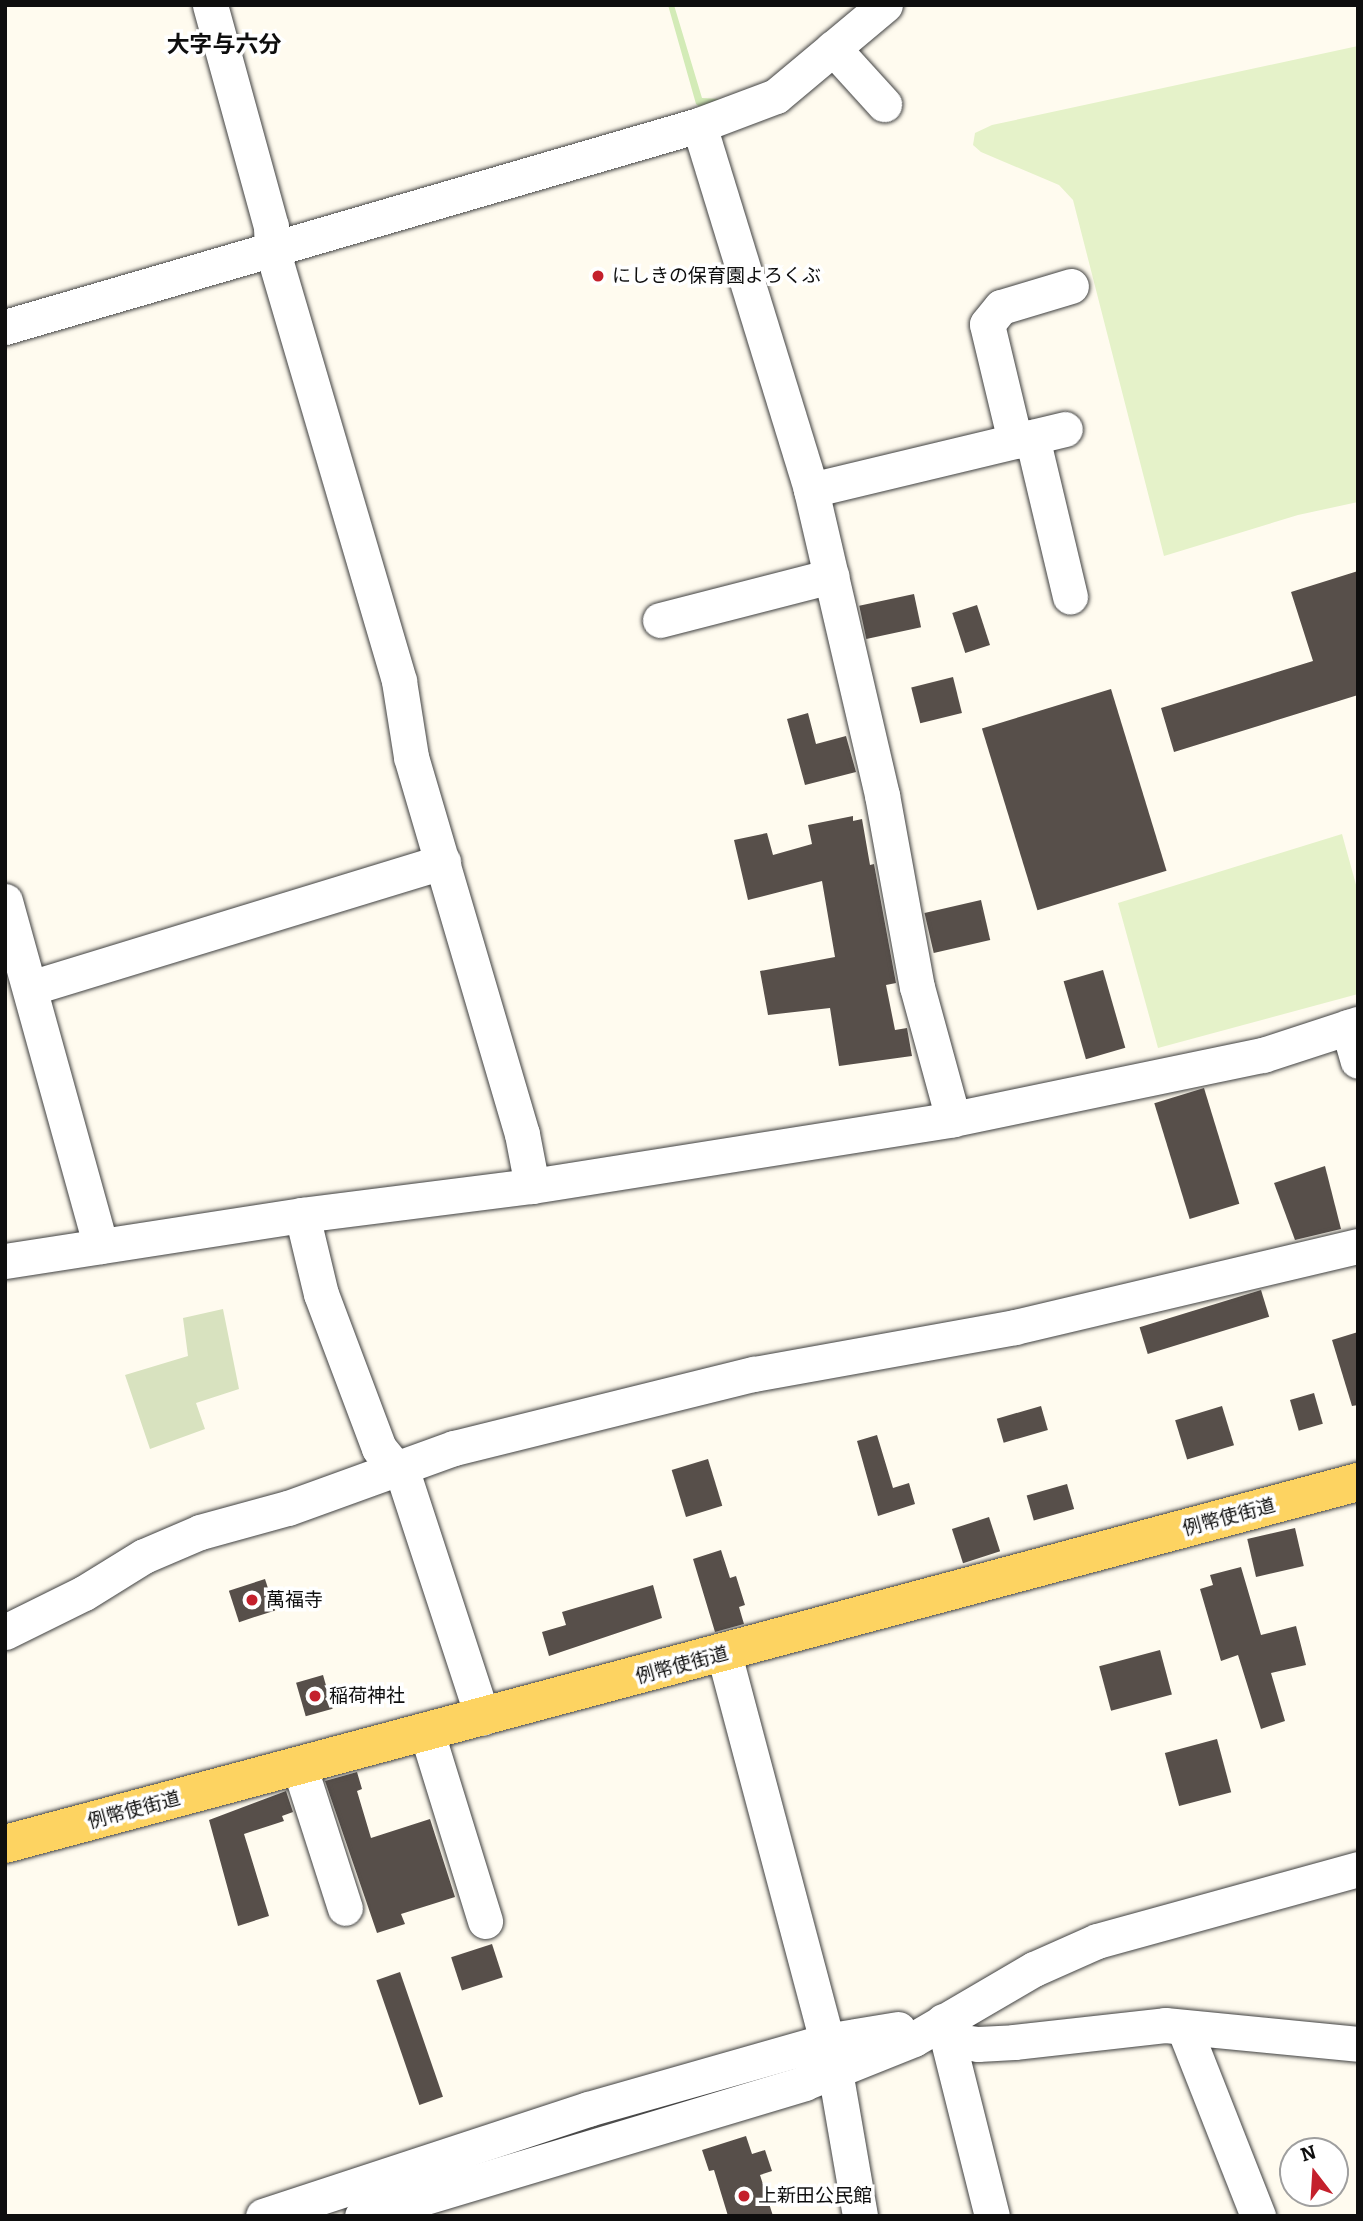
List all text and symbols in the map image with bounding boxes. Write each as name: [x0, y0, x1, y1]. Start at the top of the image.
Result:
district label: 大字与六分: [167, 30, 281, 58]
place label: にしきの保育園よろくぶ: [612, 265, 821, 287]
marker: にしきの保育園よろくぶ: [590, 268, 606, 284]
street label: 例幣使街道: [1180, 1494, 1278, 1540]
place label: 萬福寺: [266, 1589, 323, 1611]
marker: 萬福寺: [244, 1592, 260, 1608]
street label: 例幣使街道: [633, 1642, 731, 1688]
place label: 稲荷神社: [329, 1685, 405, 1707]
marker: 稲荷神社: [307, 1688, 323, 1704]
street label: 例幣使街道: [85, 1787, 183, 1833]
north arrow: [1279, 2137, 1349, 2207]
text: N: [1298, 2140, 1319, 2166]
place label: 上新田公民館: [758, 2185, 872, 2207]
marker: 上新田公民館: [736, 2188, 752, 2204]

